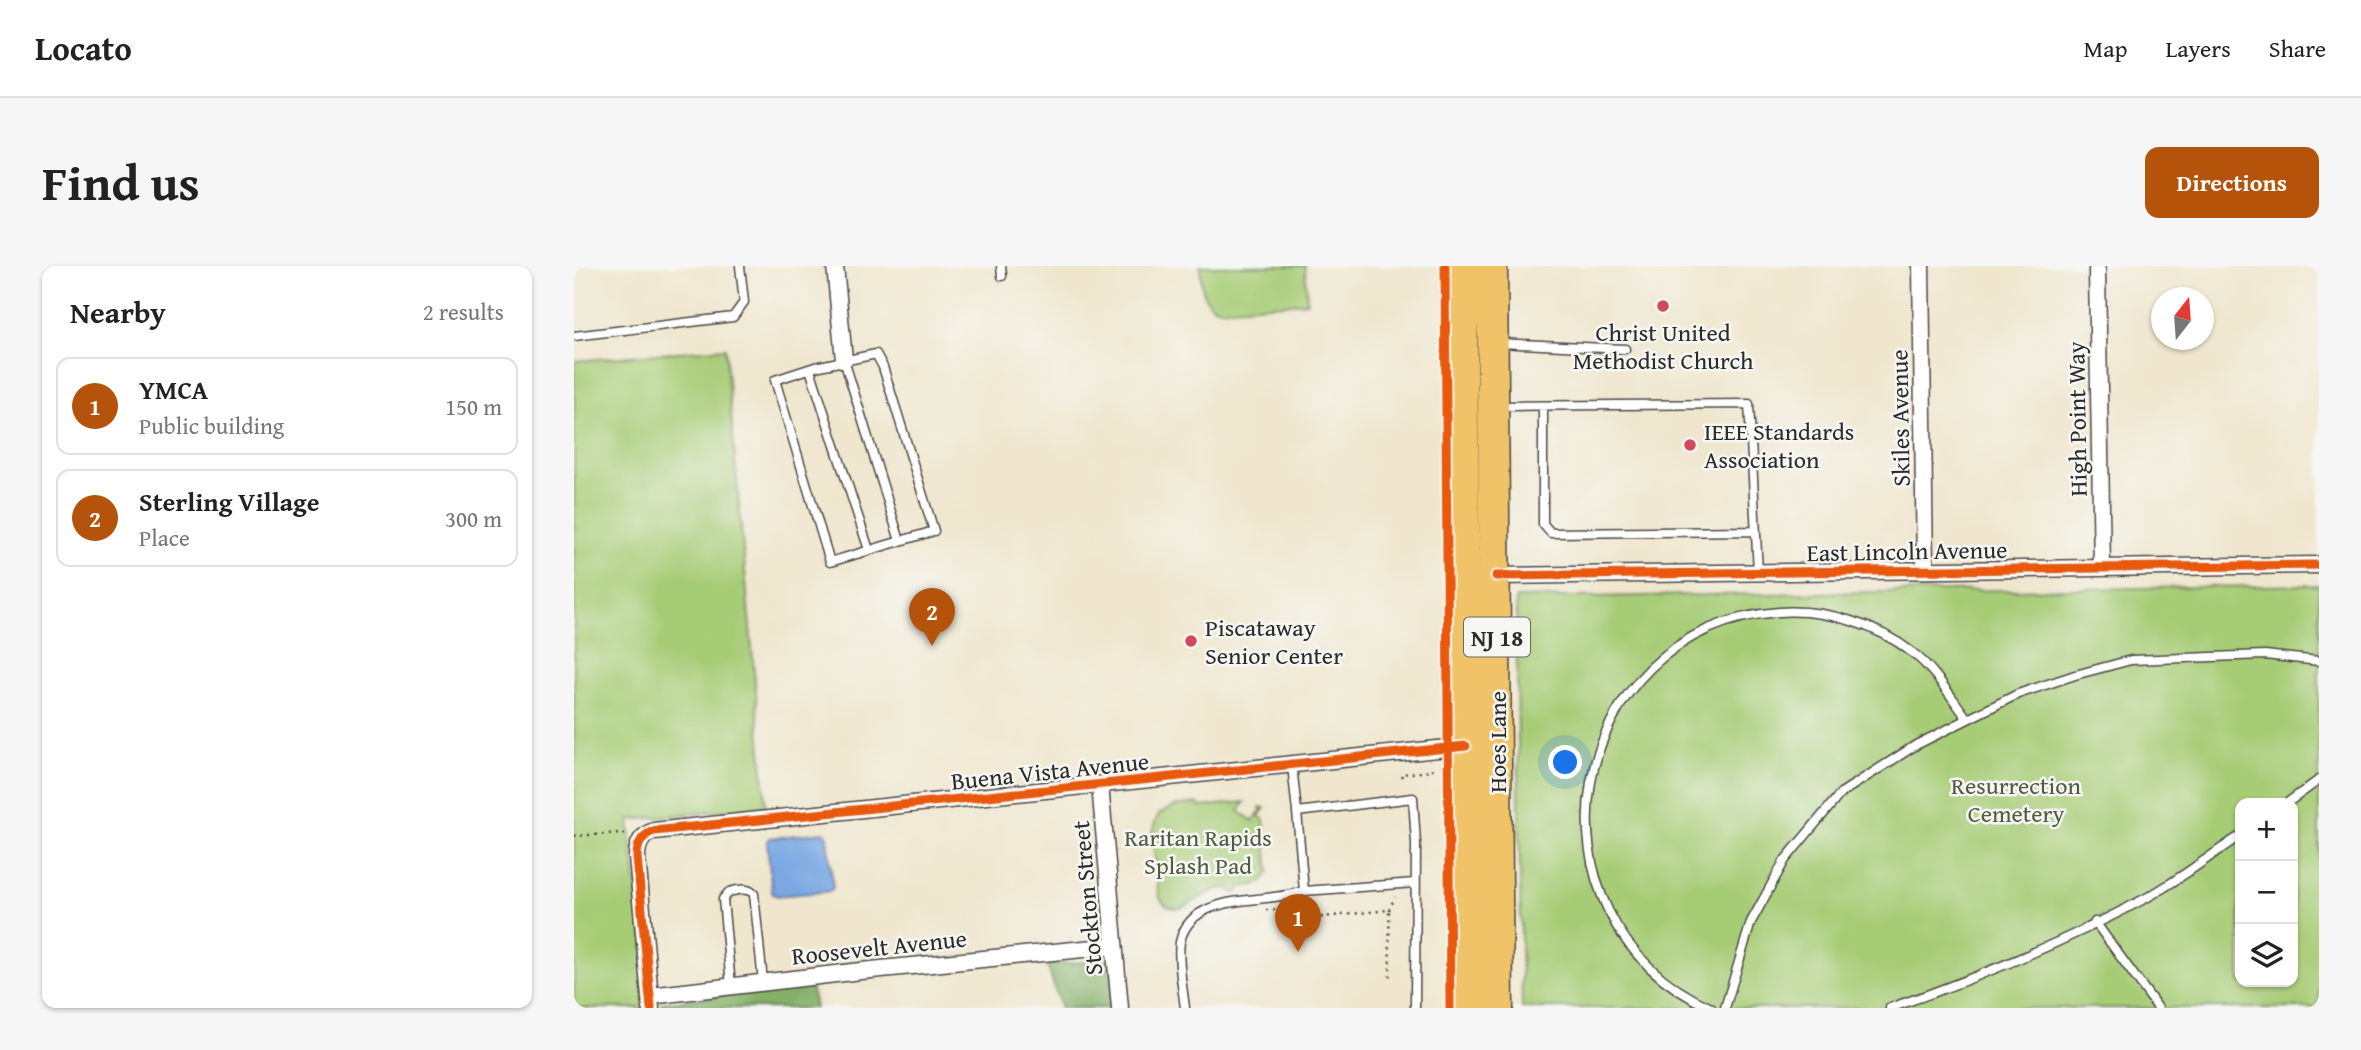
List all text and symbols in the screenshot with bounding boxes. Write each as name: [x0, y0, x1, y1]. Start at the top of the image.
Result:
text: Locato: [35, 24, 132, 72]
text: Map: [2084, 31, 2127, 66]
text: Layers: [2165, 31, 2231, 66]
text: Share: [2269, 31, 2326, 66]
text: Find us: [42, 146, 200, 218]
button: Directions: [2145, 147, 2319, 218]
north arrow: [2151, 287, 2214, 350]
text: Nearby: [70, 290, 166, 334]
text: 2 results: [423, 295, 504, 328]
marker: Christ United Methodist Church: [1655, 298, 1671, 314]
place label: Christ United Methodist Church: [1573, 315, 1754, 378]
street label: High Point Way: [2058, 341, 2096, 497]
street label: Skiles Avenue: [1881, 349, 1919, 487]
text: YMCA: [139, 370, 208, 409]
text: 1: [89, 390, 101, 423]
text: 150 m: [445, 390, 502, 423]
text: Public building: [139, 409, 284, 442]
place label: IEEE Standards Association: [1704, 414, 1854, 477]
marker: IEEE Standards Association: [1682, 437, 1698, 453]
text: Sterling Village: [139, 482, 320, 521]
text: 2: [89, 502, 101, 535]
text: 300 m: [445, 502, 502, 535]
text: Place: [139, 521, 190, 554]
street label: East Lincoln Avenue: [1806, 532, 2008, 570]
pin: 2: [909, 588, 955, 646]
place label: Piscataway Senior Center: [1205, 610, 1343, 673]
road number: NJ 18: [1464, 618, 1530, 656]
marker: Piscataway Senior Center: [1183, 633, 1199, 649]
street label: Hoes Lane: [1480, 691, 1515, 793]
street label: Buena Vista Avenue: [949, 743, 1151, 799]
your location: [1548, 745, 1582, 779]
park label: Resurrection Cemetery: [1951, 768, 2081, 831]
map controls: [2235, 798, 2298, 987]
button: +: [2235, 798, 2298, 861]
street label: Stockton Street: [1063, 819, 1111, 977]
park label: Raritan Rapids Splash Pad: [1124, 820, 1272, 883]
button: −: [2235, 861, 2298, 924]
pin: 1: [1275, 894, 1321, 952]
street label: Roosevelt Avenue: [790, 920, 968, 974]
button: layers: [2235, 924, 2298, 987]

